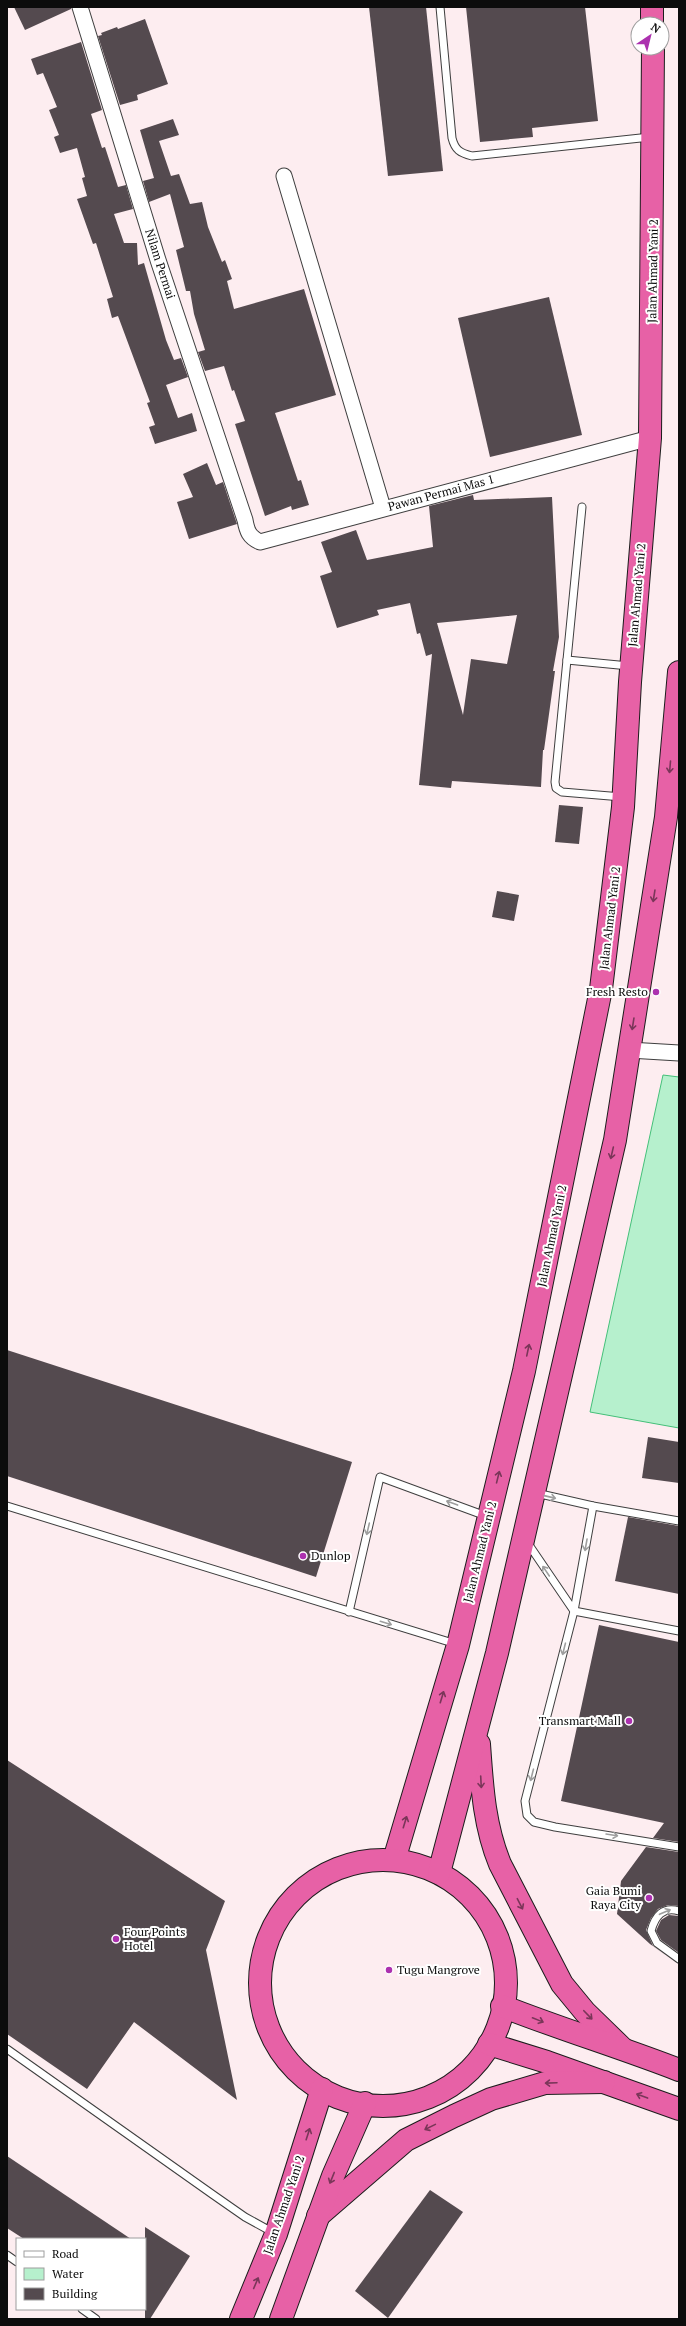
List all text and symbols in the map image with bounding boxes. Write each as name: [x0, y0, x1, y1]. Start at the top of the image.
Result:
north arrow: [630, 16, 670, 56]
text: N: [648, 20, 664, 36]
street label: Jalan Ahmad Yani 2: [644, 219, 661, 323]
street label: Nilam Permai: [142, 227, 179, 301]
street label: Pawan Permai Mas 1: [386, 471, 496, 514]
street label: Jalan Ahmad Yani 2: [625, 543, 648, 647]
one-way arrow: [667, 760, 674, 773]
street label: Jalan Ahmad Yani 2: [596, 866, 623, 970]
one-way arrow: [649, 889, 657, 902]
place label: Fresh Resto: [586, 984, 648, 999]
marker: Fresh Resto: [651, 987, 661, 997]
one-way arrow: [629, 1017, 637, 1030]
one-way arrow: [608, 1146, 616, 1159]
street label: Jalan Ahmad Yani 2: [533, 1184, 570, 1288]
one-way arrow: [525, 1344, 533, 1357]
one-way arrow: [495, 1470, 503, 1483]
one-way arrow: [543, 1493, 556, 1501]
one-way arrow: [446, 1499, 459, 1506]
street label: Jalan Ahmad Yani 2: [460, 1500, 499, 1604]
one-way arrow: [364, 1522, 371, 1535]
one-way arrow: [582, 1538, 590, 1551]
place label: Dunlop: [311, 1548, 351, 1563]
marker: Dunlop: [298, 1551, 308, 1561]
one-way arrow: [542, 1566, 550, 1577]
one-way arrow: [379, 1620, 392, 1627]
one-way arrow: [560, 1642, 567, 1655]
one-way arrow: [439, 1691, 446, 1704]
place label: Transmart Mall: [539, 1713, 621, 1728]
marker: Transmart Mall: [624, 1716, 634, 1726]
one-way arrow: [528, 1768, 535, 1781]
one-way arrow: [478, 1775, 485, 1788]
one-way arrow: [402, 1816, 409, 1829]
one-way arrow: [605, 1831, 618, 1839]
place label: Gaia Bumi Raya City: [586, 1883, 642, 1912]
marker: Gaia Bumi Raya City: [644, 1893, 654, 1903]
one-way arrow: [517, 1898, 524, 1910]
one-way arrow: [659, 1907, 671, 1915]
place label: Four Points Hotel: [124, 1924, 185, 1953]
marker: Four Points Hotel: [111, 1934, 121, 1944]
place label: Tugu Mangrove: [397, 1962, 480, 1977]
marker: Tugu Mangrove: [384, 1965, 394, 1975]
one-way arrow: [583, 2010, 593, 2020]
one-way arrow: [531, 2017, 543, 2024]
one-way arrow: [545, 2079, 558, 2087]
one-way arrow: [636, 2092, 649, 2099]
one-way arrow: [424, 2124, 436, 2132]
one-way arrow: [305, 2127, 312, 2140]
street label: Jalan Ahmad Yani 2: [260, 2153, 308, 2256]
one-way arrow: [328, 2171, 336, 2183]
legend: [16, 2238, 146, 2310]
text: Road: [52, 2246, 79, 2261]
text: Water: [52, 2266, 84, 2281]
one-way arrow: [252, 2277, 260, 2289]
text: Building: [52, 2286, 98, 2301]

